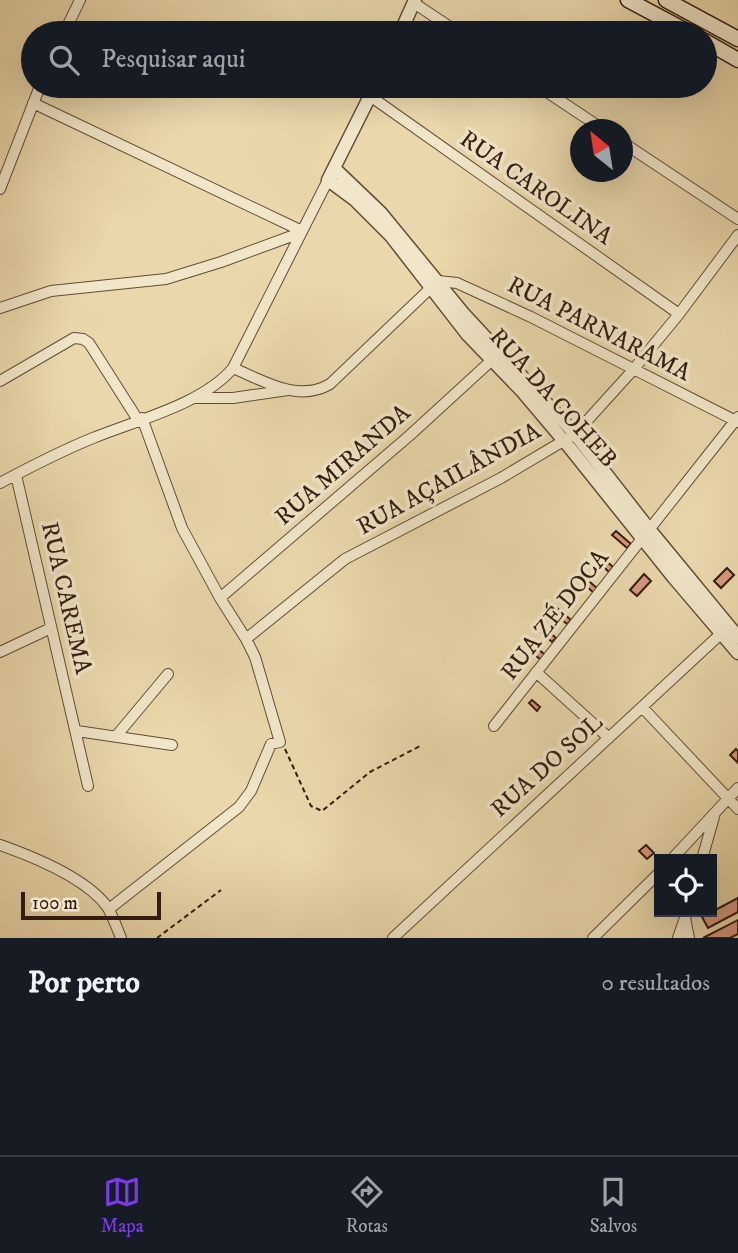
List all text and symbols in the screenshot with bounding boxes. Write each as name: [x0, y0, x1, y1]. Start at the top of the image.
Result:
search box: [21, 21, 717, 98]
icon: search: [45, 41, 83, 79]
text: Pesquisar aqui: [101, 43, 245, 76]
north arrow: [570, 119, 633, 182]
street label: RUA CAROLINA: [454, 124, 619, 252]
street label: RUA PARNARAMA: [502, 270, 696, 388]
street label: RUA DA COHEB: [483, 322, 623, 474]
street label: RUA MIRANDA: [269, 398, 417, 532]
street label: RUA AÇAILÂNDIA: [351, 415, 547, 542]
street label: RUA CAREMA: [34, 519, 98, 678]
street label: RUA ZÉ DOCA: [495, 543, 616, 686]
street label: RUA DO SOL: [485, 708, 609, 824]
map controls: [654, 854, 717, 917]
button: locate: [654, 854, 717, 917]
scale bar: [21, 889, 161, 921]
text: 100 m: [32, 892, 78, 915]
text: Por perto: [28, 965, 140, 1002]
text: 0 resultados: [602, 969, 710, 998]
tab: Mapa: [101, 1173, 144, 1238]
tab: Rotas: [346, 1173, 388, 1238]
tab: Salvos: [590, 1173, 637, 1238]

